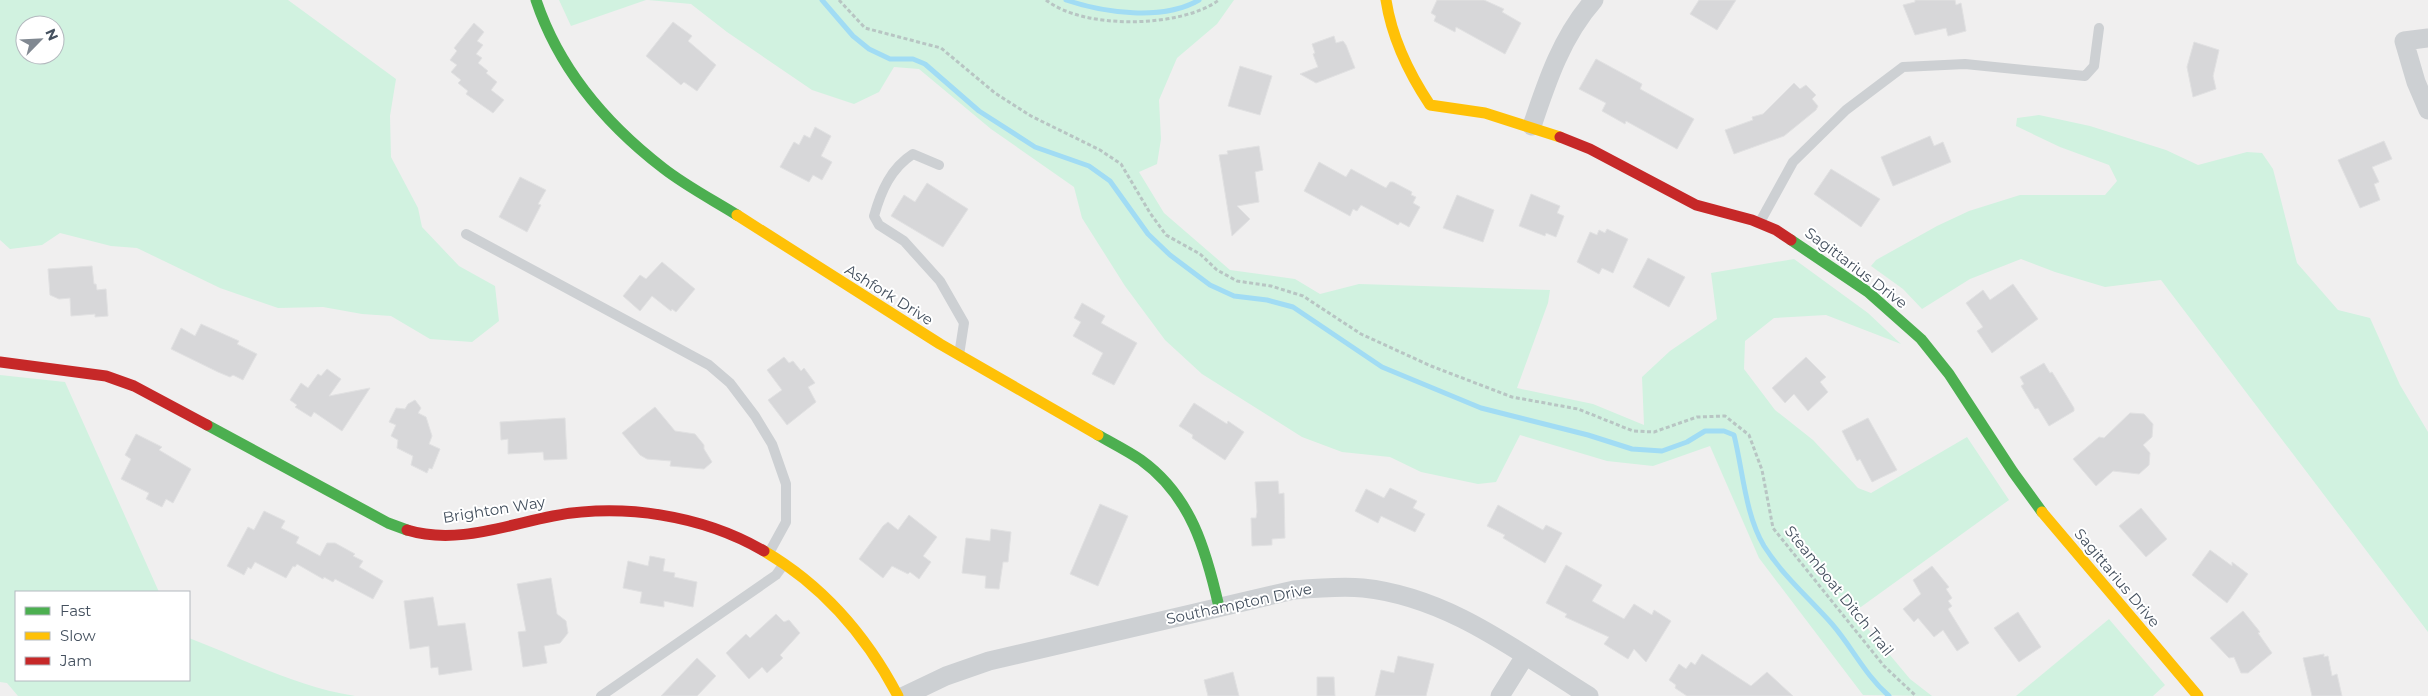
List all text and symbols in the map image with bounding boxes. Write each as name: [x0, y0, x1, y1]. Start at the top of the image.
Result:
north arrow: [15, 15, 65, 65]
text: N: [41, 26, 62, 44]
street label: Sagittarius Drive: [1801, 223, 1911, 312]
street label: Ashfork Drive: [842, 260, 937, 329]
street label: Brighton Way: [441, 492, 547, 527]
street label: Steamboat Ditch Trail: [1781, 522, 1898, 660]
street label: Sagittarius Drive: [2070, 524, 2164, 631]
street label: Southampton Drive: [1164, 579, 1313, 628]
legend: [15, 591, 190, 681]
text: Fast: [60, 601, 91, 620]
text: Slow: [60, 626, 96, 645]
text: Jam: [59, 651, 92, 670]

